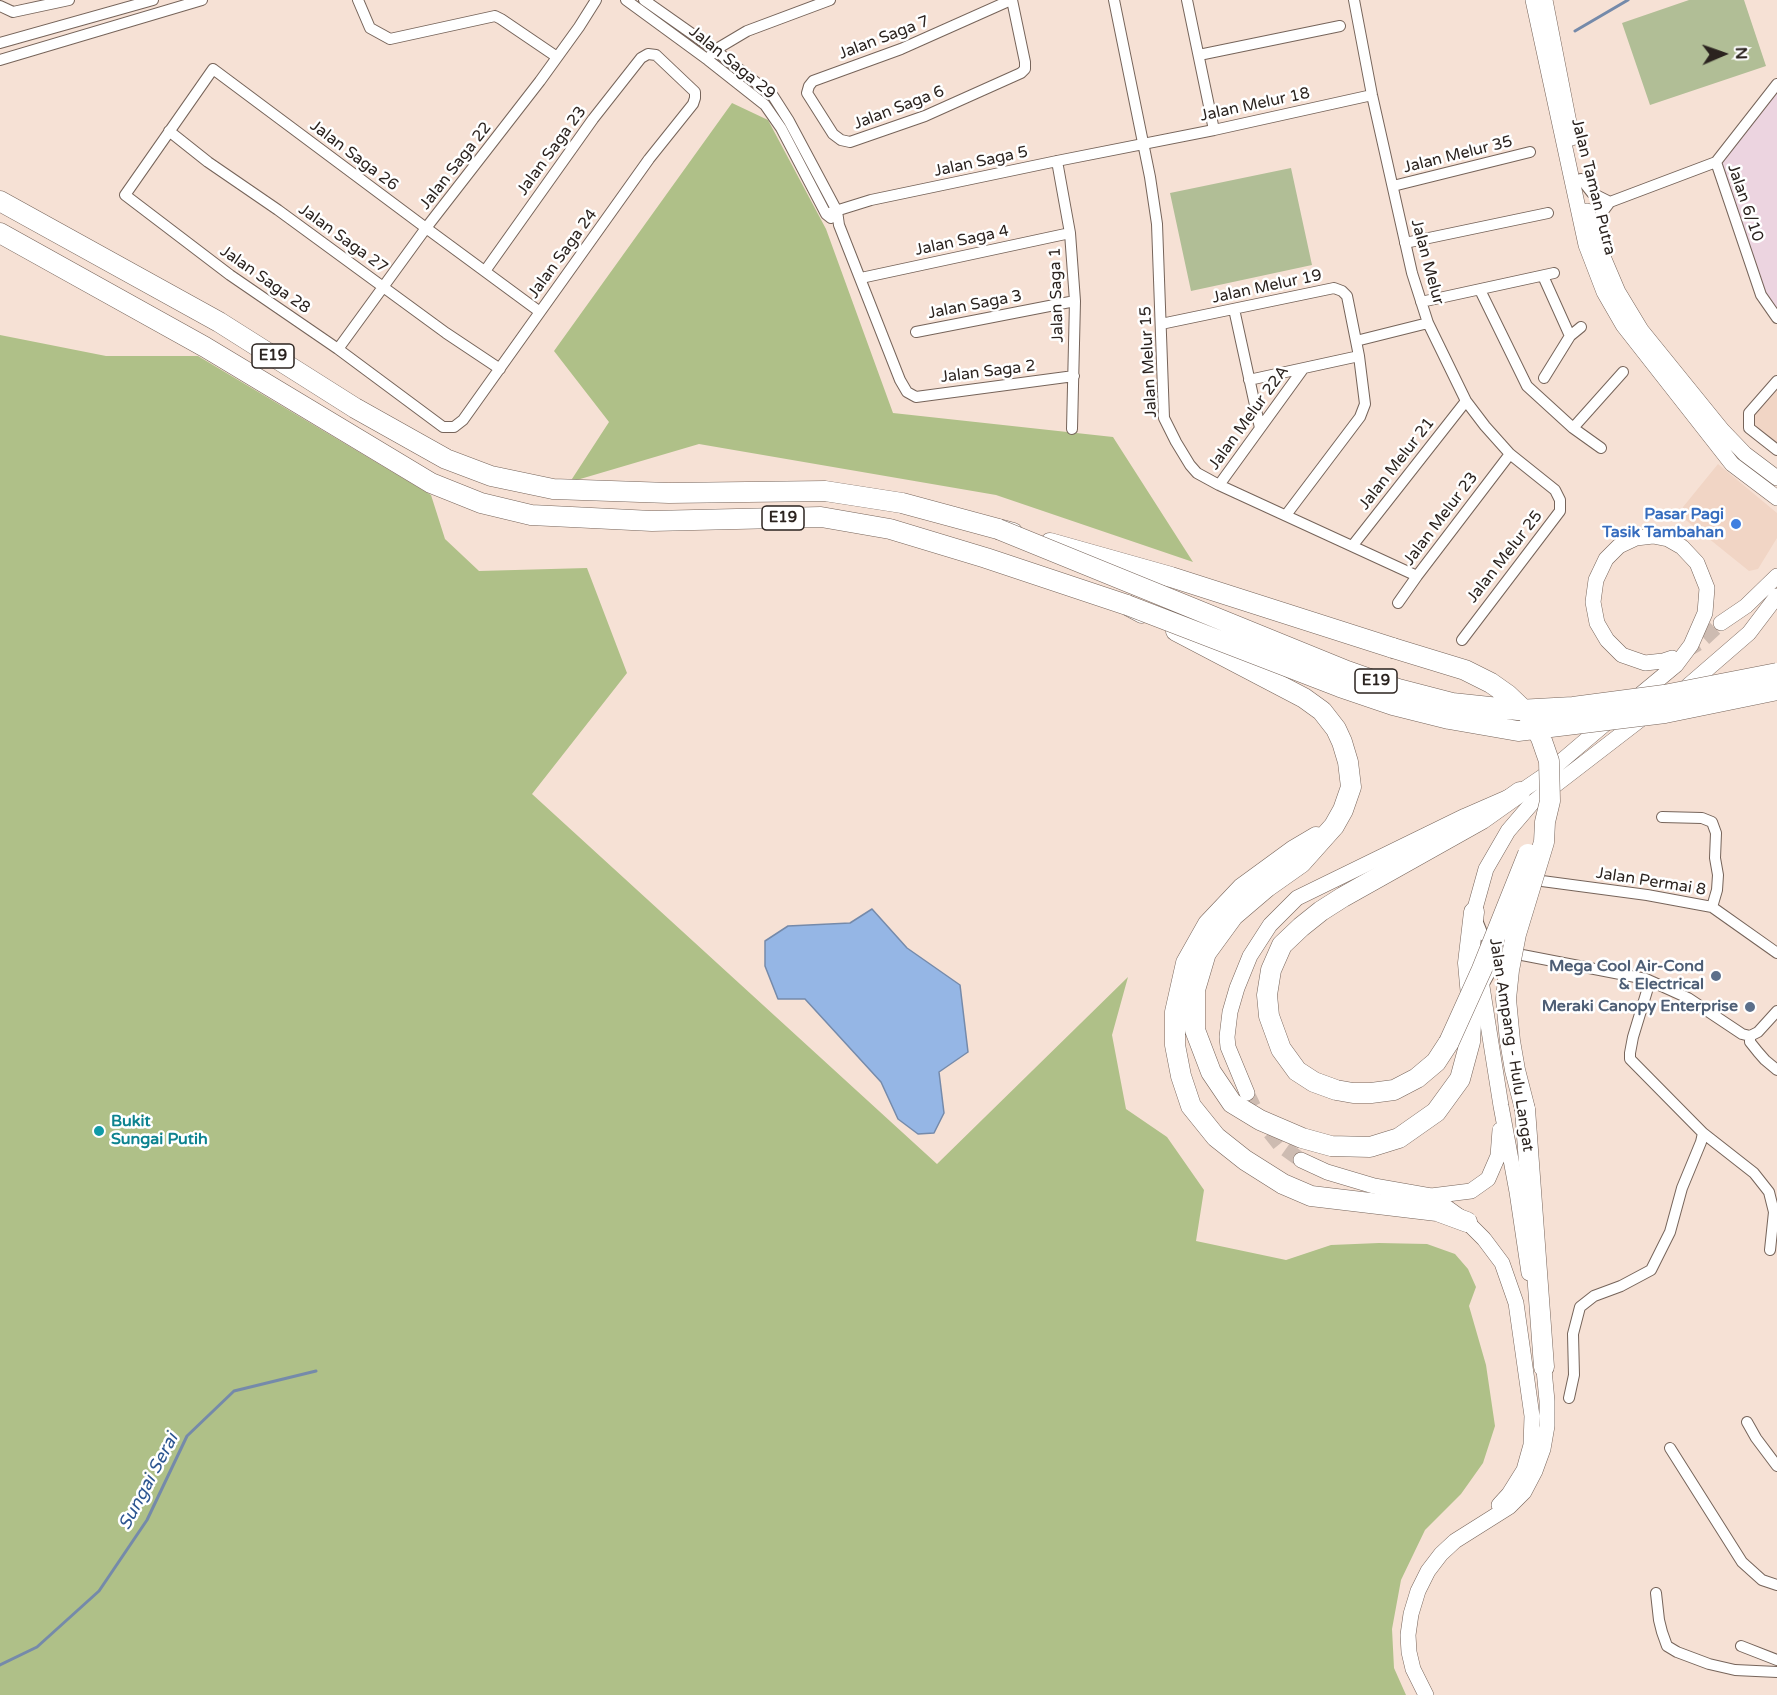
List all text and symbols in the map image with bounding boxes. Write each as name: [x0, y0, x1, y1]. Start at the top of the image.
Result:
street label: Jalan Saga 7: [836, 12, 932, 64]
street label: Jalan Saga 29: [685, 22, 779, 104]
north arrow: [1693, 24, 1753, 84]
text: N: [1731, 47, 1751, 60]
street label: Jalan Saga 6: [851, 82, 947, 134]
street label: Jalan Melur 18: [1198, 84, 1312, 126]
street label: Jalan Saga 23: [513, 103, 591, 199]
street label: Jalan Saga 26: [306, 117, 402, 195]
street label: Jalan Taman Putra: [1567, 117, 1619, 257]
street label: Jalan Saga 22: [416, 119, 496, 213]
street label: Jalan Melur 35: [1401, 132, 1515, 178]
street label: Jalan Saga 5: [932, 143, 1030, 181]
street label: Jalan 6/10: [1723, 162, 1767, 244]
street label: Jalan Saga 27: [295, 200, 391, 278]
street label: Jalan Saga 24: [524, 206, 602, 302]
street label: Jalan Melur: [1406, 217, 1448, 307]
street label: Jalan Saga 4: [913, 222, 1011, 260]
street label: Jalan Saga 28: [216, 242, 314, 318]
street label: Jalan Saga 1: [1046, 247, 1068, 343]
street label: Jalan Melur 19: [1210, 266, 1324, 308]
street label: Jalan Saga 3: [926, 286, 1024, 324]
street label: Jalan Melur 15: [1136, 306, 1162, 418]
road number: E19: [252, 344, 294, 368]
street label: Jalan Saga 2: [939, 357, 1037, 387]
street label: Jalan Melur 22A: [1205, 362, 1293, 474]
street label: Jalan Melur 21: [1355, 414, 1439, 514]
street label: Jalan Melur 23: [1400, 469, 1482, 569]
place label: Pasar Pagi Tasik Tambahan: [1602, 505, 1724, 543]
road number: E19: [762, 506, 804, 530]
street label: Jalan Melur 25: [1463, 507, 1547, 607]
marker: Pasar Pagi Tasik Tambahan: [1729, 517, 1743, 531]
road number: E19: [1355, 669, 1397, 693]
street label: Jalan Permai 8: [1595, 864, 1707, 900]
street label: Jalan Ampang - Hulu Langat: [1485, 937, 1537, 1153]
place label: Mega Cool Air-Cond & Electrical: [1549, 957, 1704, 995]
marker: Mega Cool Air-Cond & Electrical: [1709, 969, 1723, 983]
place label: Meraki Canopy Enterprise: [1542, 997, 1738, 1017]
marker: Meraki Canopy Enterprise: [1743, 1000, 1757, 1014]
place label: Bukit Sungai Putih: [111, 1112, 208, 1150]
marker: Bukit Sungai Putih: [92, 1124, 106, 1138]
water label: Sungai Serai: [115, 1430, 183, 1534]

